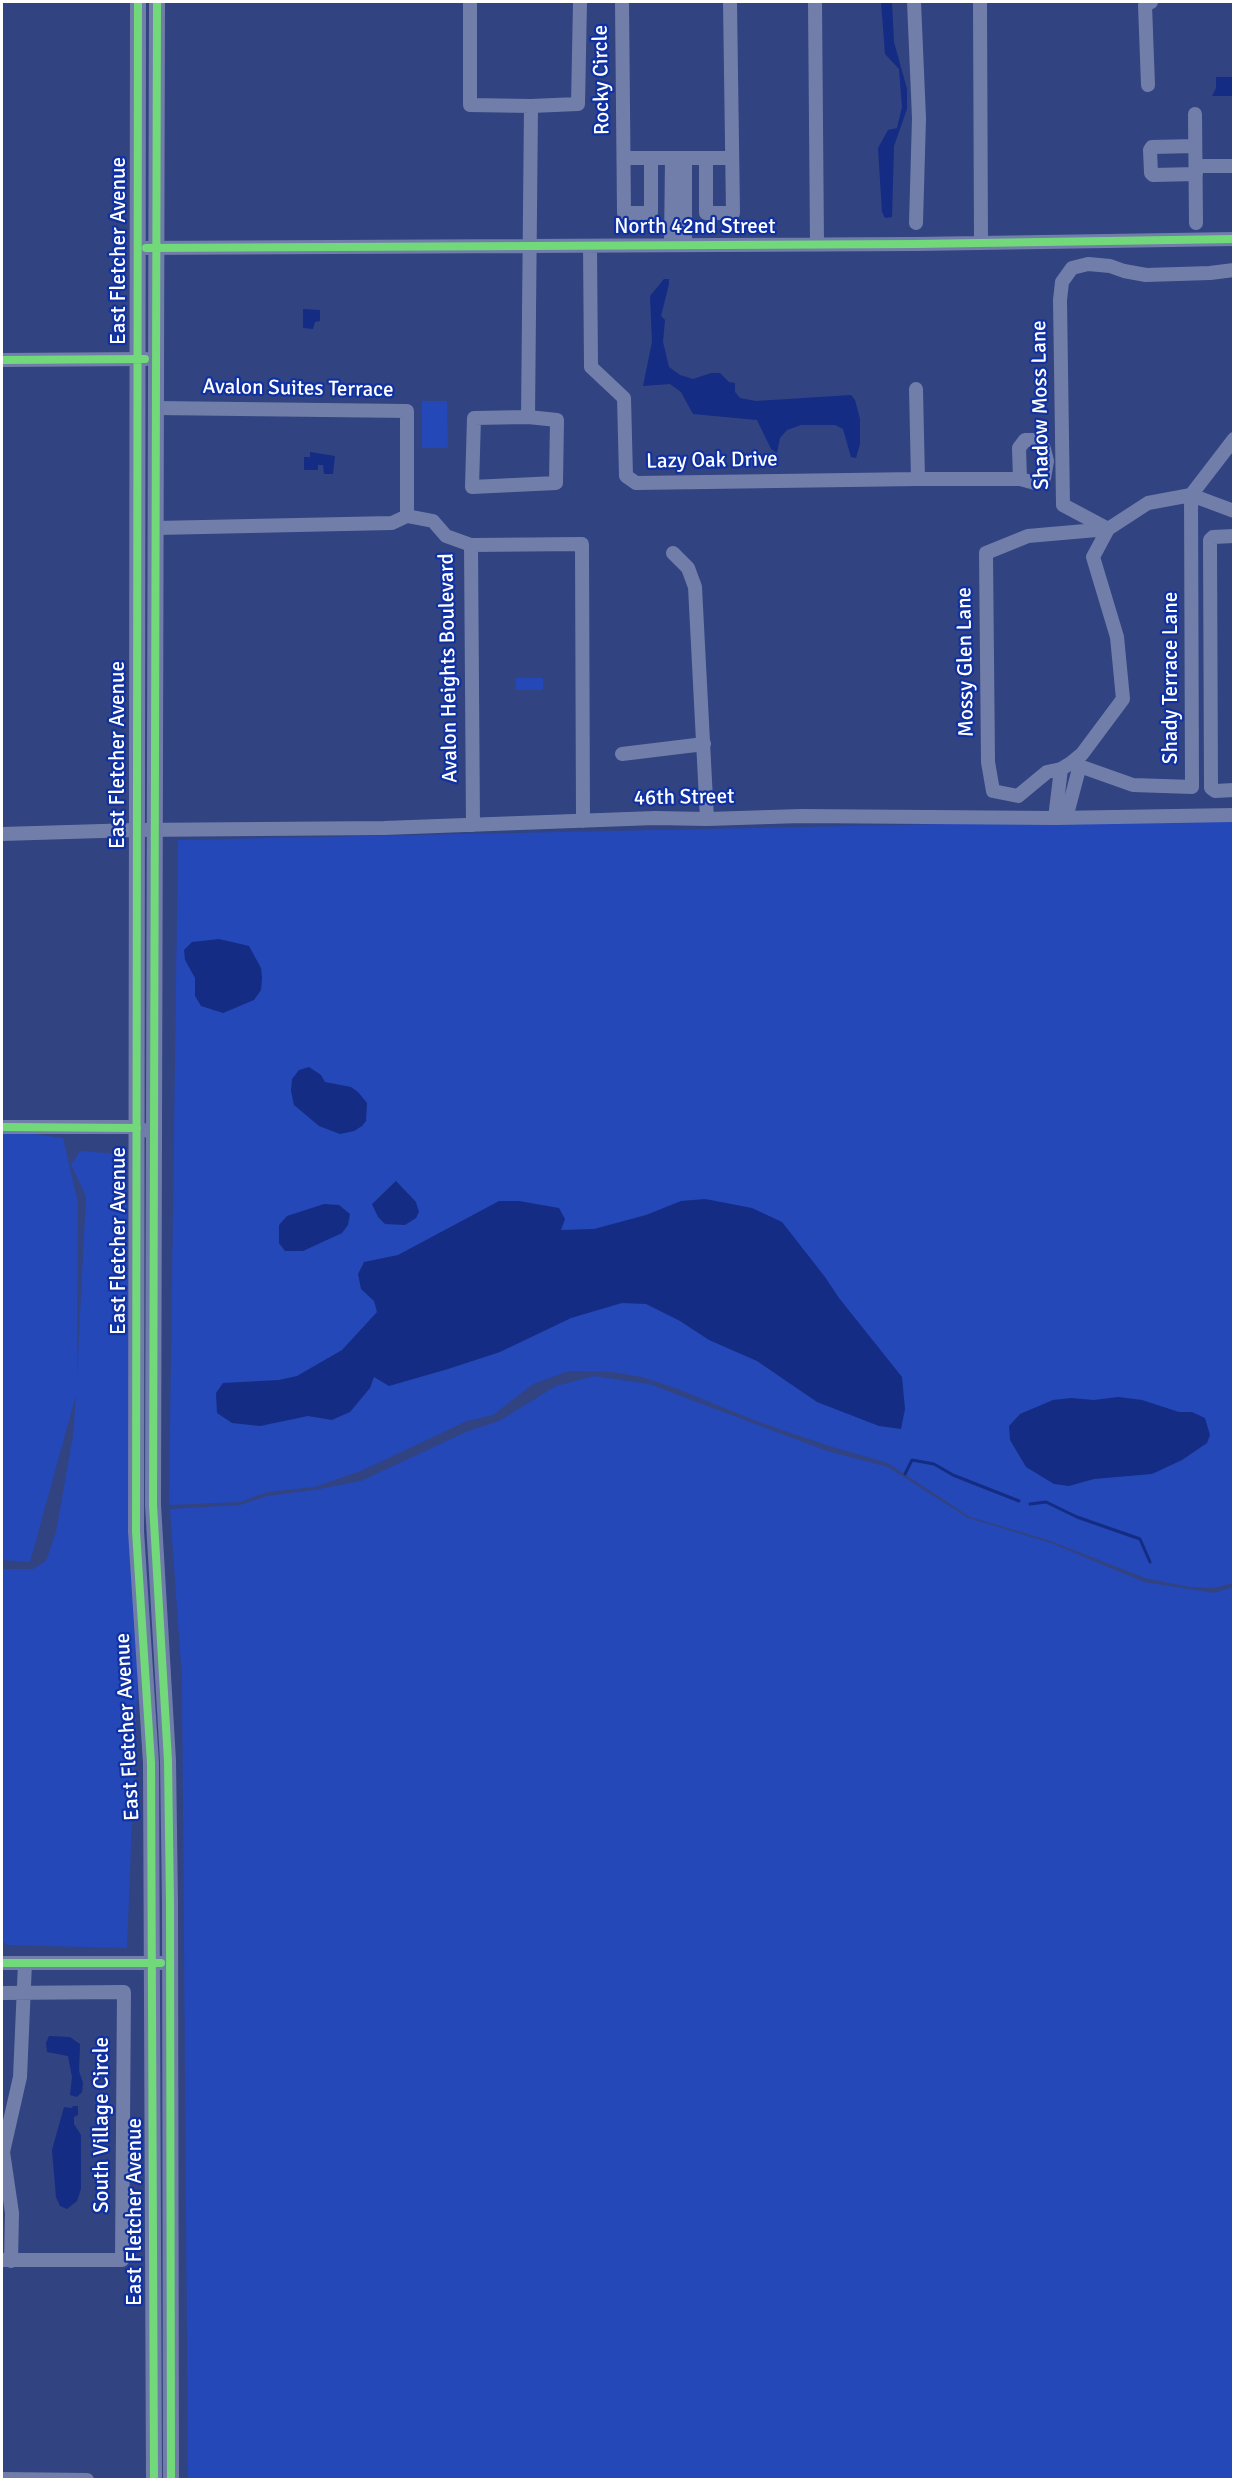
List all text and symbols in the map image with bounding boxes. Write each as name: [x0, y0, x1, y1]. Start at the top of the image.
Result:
street label: Rocky Circle: [588, 25, 616, 135]
street label: East Fletcher Avenue: [106, 157, 132, 345]
street label: North 42nd Street: [614, 214, 776, 240]
street label: Shadow Moss Lane: [1027, 320, 1055, 490]
street label: Avalon Suites Terrace: [202, 375, 394, 403]
street label: Lazy Oak Drive: [646, 447, 778, 475]
street label: Avalon Heights Boulevard: [434, 553, 464, 783]
street label: Mossy Glen Lane: [952, 587, 980, 737]
street label: Shady Terrace Lane: [1158, 592, 1184, 764]
street label: East Fletcher Avenue: [105, 661, 131, 849]
street label: 46th Street: [633, 785, 735, 811]
street label: East Fletcher Avenue: [106, 1147, 132, 1335]
street label: East Fletcher Avenue: [110, 1632, 146, 1822]
street label: South Village Circle: [89, 2037, 115, 2213]
street label: East Fletcher Avenue: [122, 2118, 148, 2306]

